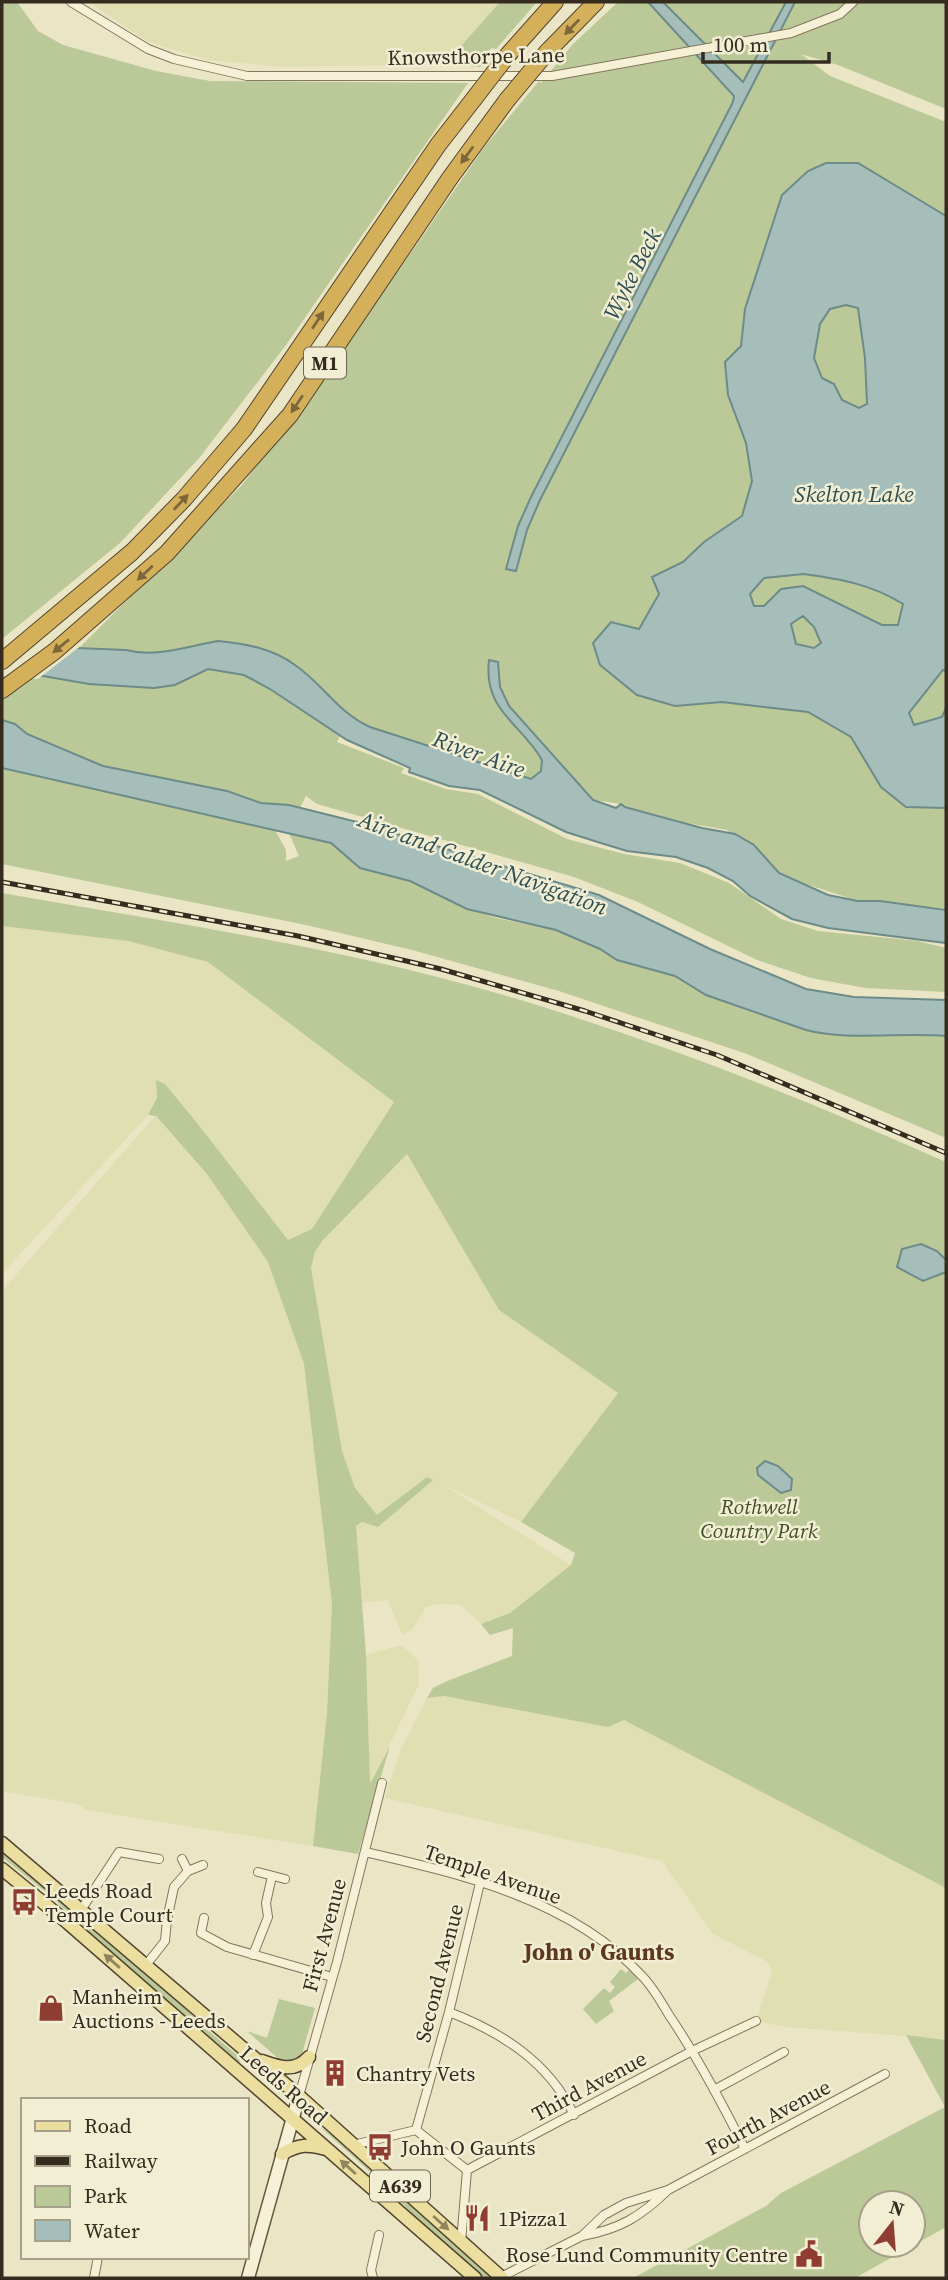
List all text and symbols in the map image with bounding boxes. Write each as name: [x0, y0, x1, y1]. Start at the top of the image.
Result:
one-way arrow: [563, 18, 580, 35]
scale bar: [703, 21, 829, 65]
text: 100 m: [713, 30, 768, 59]
street label: Knowsthorpe Lane: [387, 40, 565, 72]
one-way arrow: [460, 146, 474, 164]
water label: Wyke Beck: [595, 223, 669, 325]
one-way arrow: [311, 311, 324, 330]
road number: M1: [304, 348, 346, 378]
one-way arrow: [291, 394, 304, 414]
water label: Skelton Lake: [794, 478, 914, 510]
one-way arrow: [173, 493, 189, 511]
one-way arrow: [137, 564, 154, 580]
one-way arrow: [52, 638, 70, 653]
water label: River Aire: [427, 722, 530, 786]
water label: Aire and Calder Navigation: [352, 802, 612, 923]
park label: Rothwell Country Park: [700, 1492, 818, 1545]
street label: Temple Avenue: [420, 1837, 566, 1911]
street label: First Avenue: [295, 1875, 353, 1995]
place label: Leeds Road Temple Court: [45, 1876, 173, 1929]
bus stop icon: Leeds Road Temple Court: [9, 1887, 39, 1917]
street label: Second Avenue: [408, 1901, 470, 2045]
district label: John o' Gaunts: [522, 1936, 674, 1968]
one-way arrow: [103, 1953, 121, 1969]
place label: Manheim Auctions - Leeds: [72, 1982, 226, 2035]
shop icon: Manheim Auctions - Leeds: [36, 1993, 66, 2023]
street label: Leeds Road: [234, 2039, 334, 2131]
street label: Third Avenue: [527, 2044, 651, 2128]
building icon: Chantry Vets: [320, 2058, 350, 2088]
place label: Chantry Vets: [356, 2059, 475, 2088]
street label: Fourth Avenue: [701, 2072, 835, 2162]
legend: [21, 2098, 248, 2259]
text: Road: [84, 2111, 132, 2140]
bus stop icon: John O Gaunts: [365, 2132, 395, 2162]
place label: John O Gaunts: [400, 2133, 536, 2162]
text: Railway: [84, 2146, 158, 2175]
one-way arrow: [339, 2159, 357, 2175]
road number: A639: [370, 2170, 430, 2202]
text: Park: [84, 2181, 128, 2210]
north arrow: [857, 2189, 927, 2259]
text: N: [887, 2193, 908, 2222]
restaurant icon: 1Pizza1: [462, 2203, 492, 2233]
place label: 1Pizza1: [498, 2204, 568, 2233]
one-way arrow: [432, 2215, 449, 2231]
text: Water: [84, 2216, 140, 2245]
public building icon: Rose Lund Community Centre: [794, 2239, 824, 2269]
place label: Rose Lund Community Centre: [506, 2240, 788, 2269]

